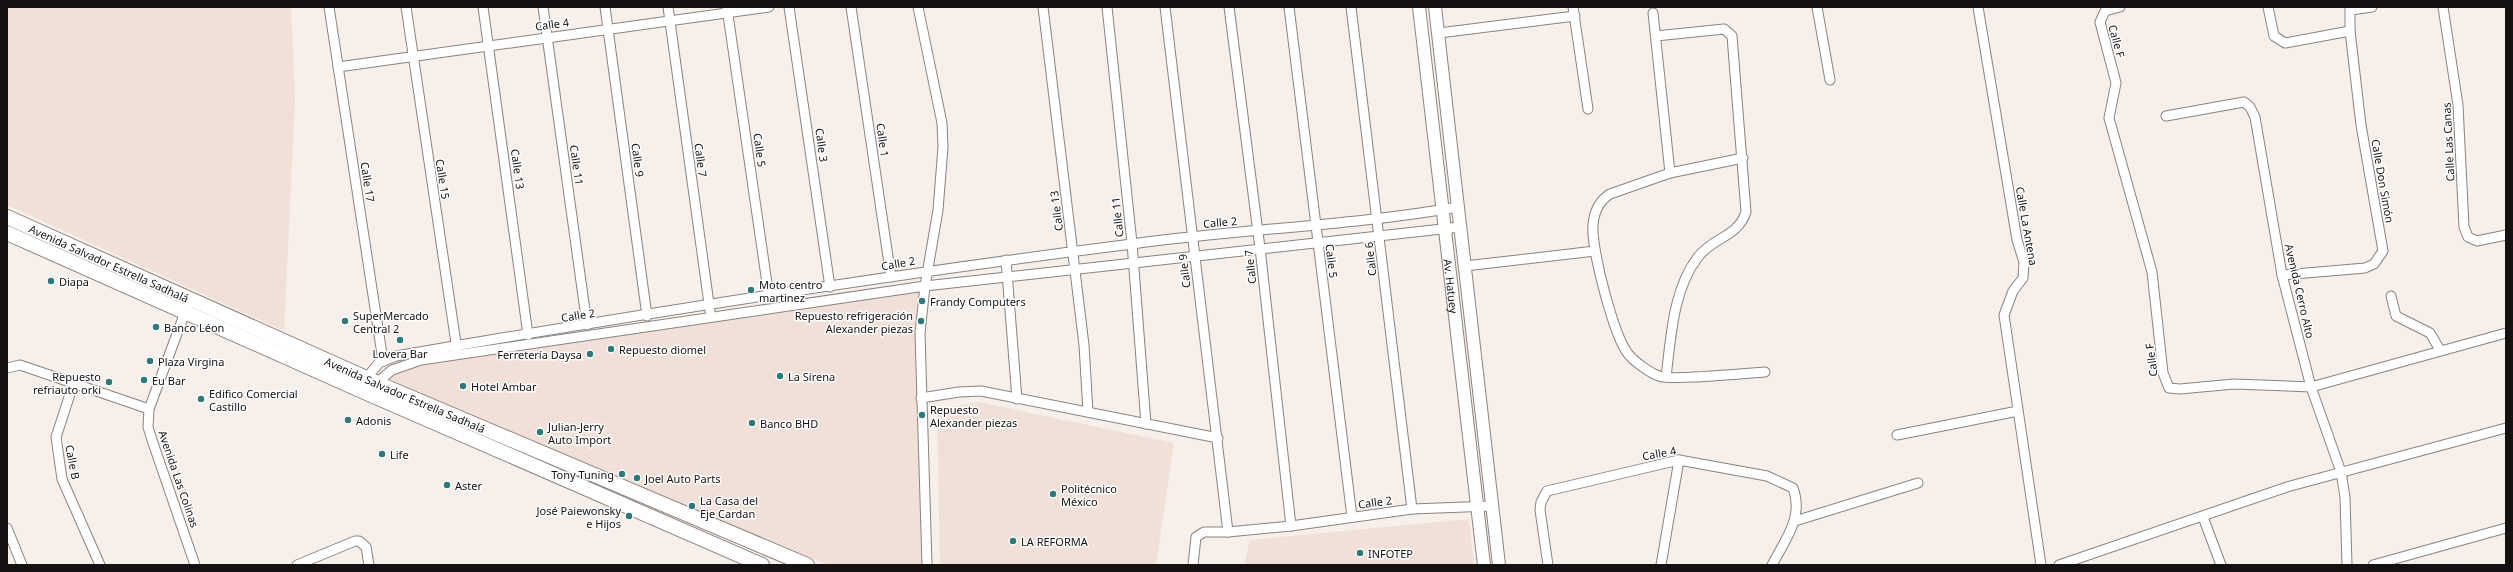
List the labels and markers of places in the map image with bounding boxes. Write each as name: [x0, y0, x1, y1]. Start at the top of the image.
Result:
place label: Diapa: [59, 274, 89, 289]
marker: Diapa: [46, 276, 56, 286]
place label: Moto centro martinez: [759, 277, 823, 305]
marker: Moto centro martinez: [746, 285, 756, 295]
place label: Frandy Computers: [930, 294, 1026, 309]
marker: Frandy Computers: [917, 296, 927, 306]
place label: SuperMercado Central 2: [353, 308, 429, 336]
place label: Repuesto refrigeración Alexander piezas: [795, 308, 913, 336]
marker: SuperMercado Central 2: [340, 316, 350, 326]
marker: Repuesto refrigeración Alexander piezas: [916, 316, 926, 326]
place label: Banco Léon: [164, 320, 224, 335]
marker: Banco Léon: [151, 322, 161, 332]
marker: Lovera Bar: [395, 335, 405, 345]
place label: Repuesto diomel: [619, 342, 706, 357]
marker: Repuesto diomel: [606, 344, 616, 354]
place label: Lovera Bar: [372, 346, 428, 361]
place label: Ferretería Daysa: [497, 347, 582, 362]
marker: Ferretería Daysa: [585, 349, 595, 359]
place label: Plaza Virgina: [158, 354, 224, 369]
marker: Plaza Virgina: [145, 356, 155, 366]
place label: Repuesto refriauto orki: [33, 369, 101, 397]
place label: La Sirena: [788, 369, 835, 384]
marker: La Sirena: [775, 371, 785, 381]
place label: Eu Bar: [152, 373, 186, 388]
marker: Eu Bar: [139, 375, 149, 385]
marker: Repuesto refriauto orki: [104, 377, 114, 387]
place label: Hotel Ambar: [471, 379, 537, 394]
marker: Hotel Ambar: [458, 381, 468, 391]
place label: Edifico Comercial Castillo: [209, 386, 298, 414]
marker: Edifico Comercial Castillo: [196, 394, 206, 404]
place label: Repuesto Alexander piezas: [930, 402, 1017, 430]
marker: Repuesto Alexander piezas: [917, 410, 927, 420]
place label: Adonis: [356, 413, 391, 428]
marker: Adonis: [343, 415, 353, 425]
place label: Banco BHD: [760, 416, 818, 431]
marker: Banco BHD: [747, 418, 757, 428]
place label: Julian-Jerry Auto Import: [547, 419, 611, 447]
marker: Julian-Jerry Auto Import: [535, 427, 545, 437]
place label: Life: [390, 447, 409, 462]
marker: Life: [377, 449, 387, 459]
place label: Tony Tuning: [551, 467, 614, 482]
marker: Tony Tuning: [617, 469, 627, 479]
place label: Joel Auto Parts: [644, 471, 720, 486]
marker: Joel Auto Parts: [632, 473, 642, 483]
place label: Aster: [455, 478, 482, 493]
marker: Aster: [442, 480, 452, 490]
place label: Politécnico México: [1061, 481, 1117, 509]
marker: Politécnico México: [1048, 489, 1058, 499]
place label: La Casa del Eje Cardan: [700, 493, 758, 521]
marker: La Casa del Eje Cardan: [687, 501, 697, 511]
place label: José Paiewonsky e Hijos: [536, 503, 621, 531]
marker: José Paiewonsky e Hijos: [624, 511, 634, 521]
place label: LA REFORMA: [1021, 534, 1089, 549]
marker: LA REFORMA: [1008, 536, 1018, 546]
place label: INFOTEP: [1368, 546, 1413, 561]
marker: INFOTEP: [1355, 548, 1365, 558]

